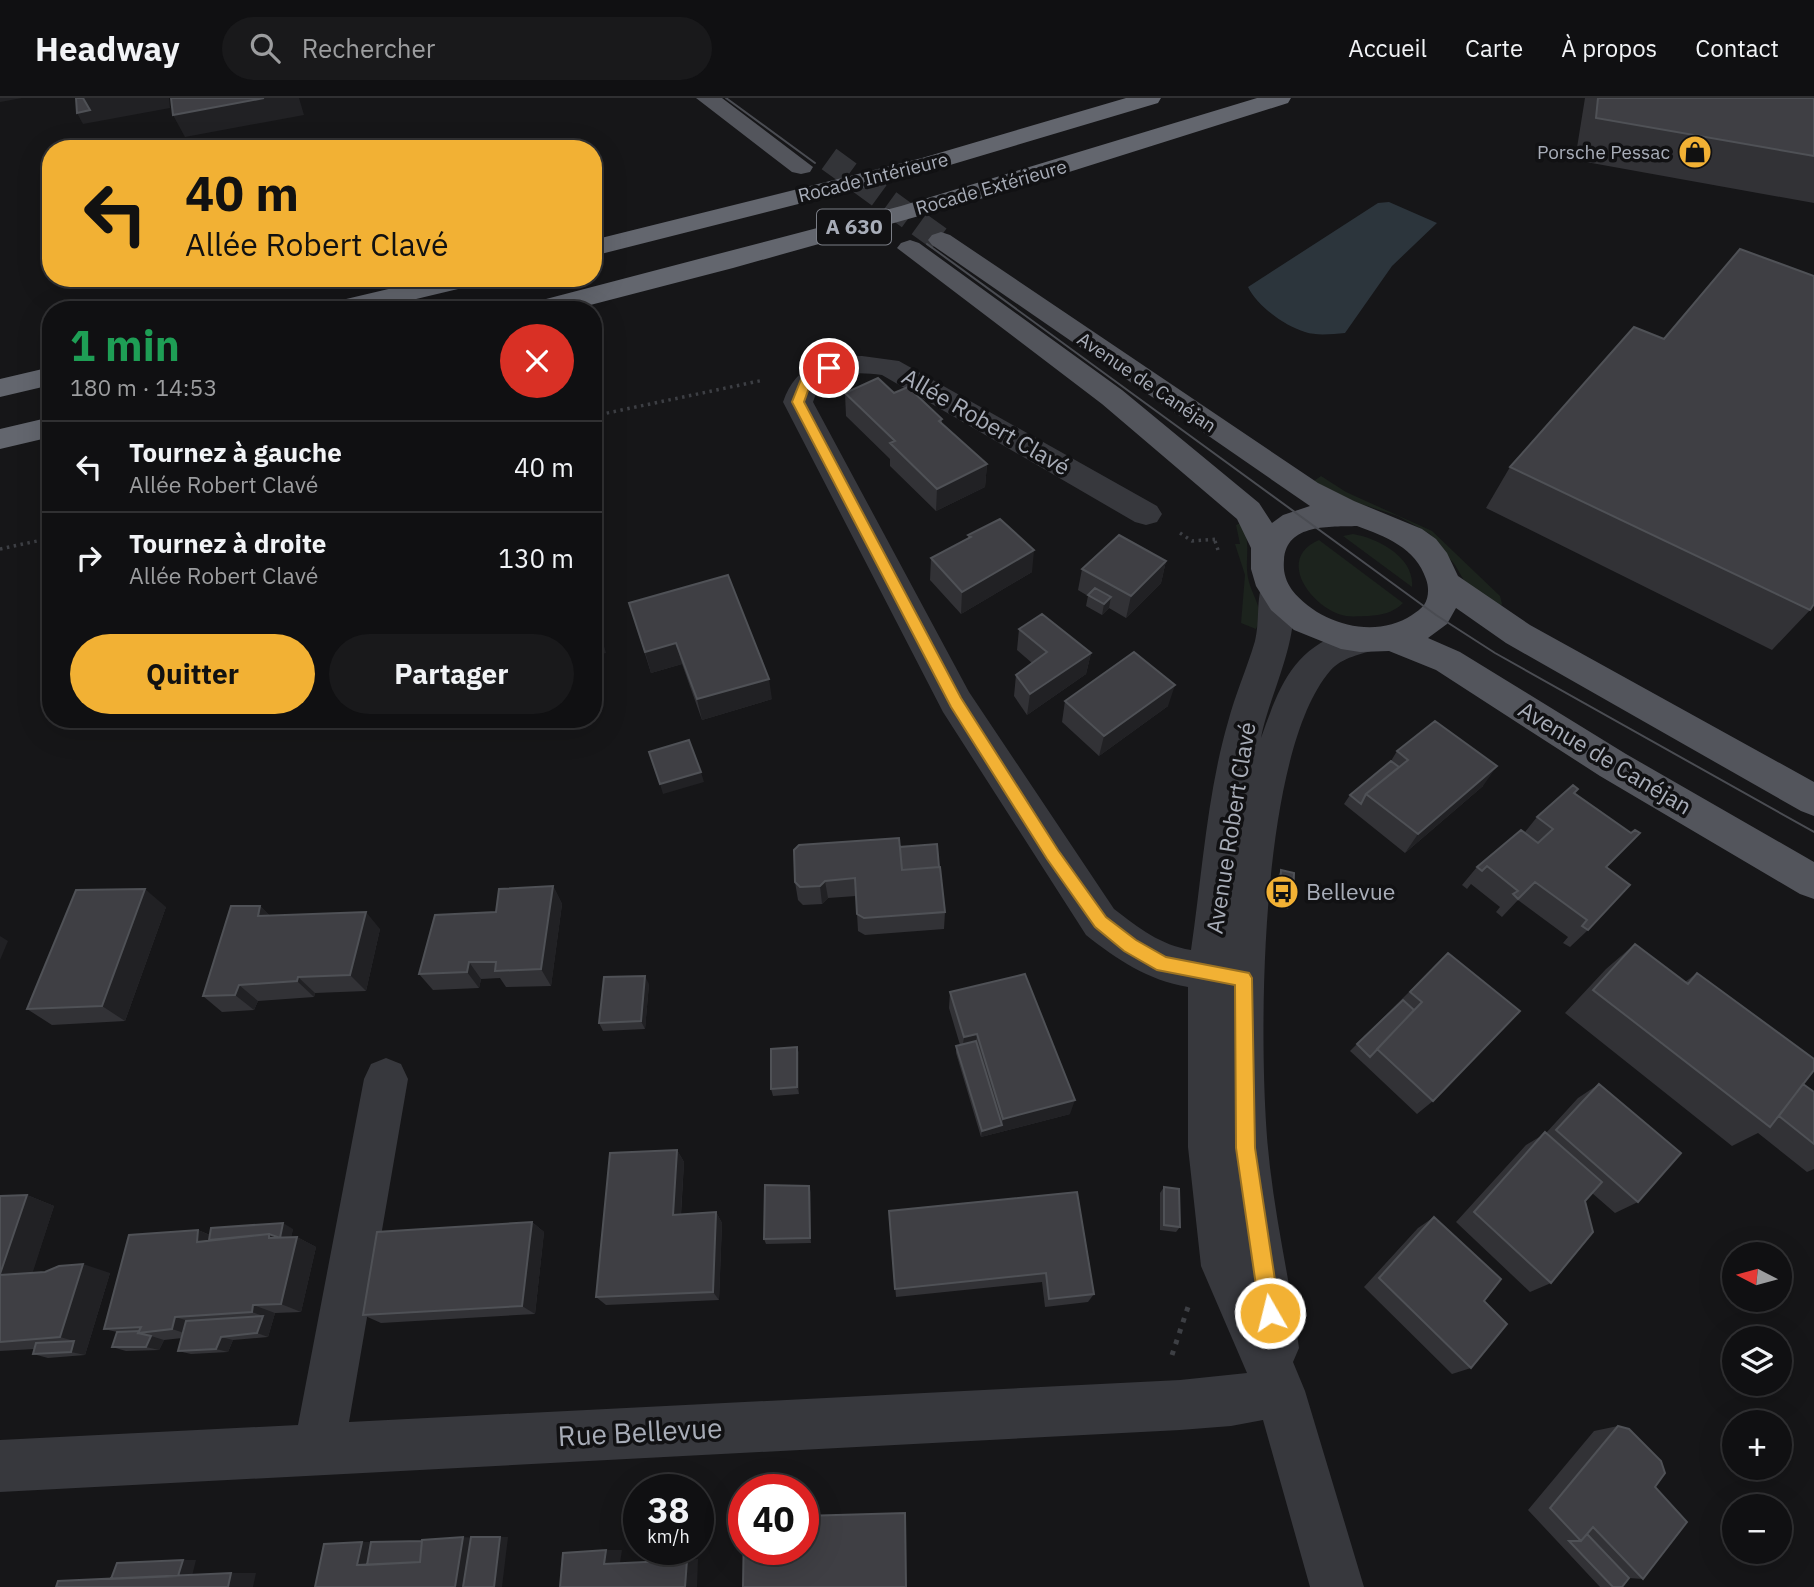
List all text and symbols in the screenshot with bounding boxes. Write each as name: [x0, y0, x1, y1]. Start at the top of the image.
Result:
search box: [222, 17, 712, 80]
text: Headway: [35, 27, 180, 70]
icon: search: [246, 29, 284, 67]
text: Rechercher: [302, 31, 435, 65]
text: Accueil: [1348, 32, 1427, 64]
text: Carte: [1465, 32, 1523, 64]
text: À propos: [1561, 32, 1657, 64]
text: Contact: [1695, 32, 1779, 64]
shop icon: Porsche Pessac: [1676, 133, 1714, 171]
place label: Porsche Pessac: [1537, 140, 1670, 164]
street label: Rocade Intérieure: [795, 147, 951, 207]
street label: Rocade Extérieure: [913, 154, 1069, 220]
text: 40 m: [185, 161, 299, 224]
icon: left: [70, 168, 161, 259]
road number: A 630: [817, 209, 891, 244]
text: Allée Robert Clavé: [185, 223, 449, 265]
text: 1 min: [70, 318, 180, 373]
button: close: [500, 324, 574, 398]
street label: Avenue de Canéjan: [1073, 327, 1221, 437]
pin: [799, 338, 859, 398]
icon: arrive: [810, 349, 848, 387]
street label: Allée Robert Clavé: [897, 361, 1076, 481]
text: 180 m · 14:53: [70, 372, 217, 402]
text: Tournez à gauche: [129, 435, 342, 469]
icon: left: [70, 448, 108, 486]
text: 40 m: [514, 450, 574, 484]
text: Allée Robert Clavé: [129, 469, 318, 499]
text: Tournez à droite: [129, 526, 326, 560]
icon: right: [70, 539, 108, 577]
text: 130 m: [498, 541, 574, 575]
text: Allée Robert Clavé: [129, 560, 318, 590]
button: Quitter: [70, 634, 315, 714]
button: Partager: [329, 634, 574, 714]
street label: Avenue de Canéjan: [1513, 694, 1698, 821]
street label: Avenue Robert Clavé: [1198, 720, 1262, 936]
bus stop icon: Bellevue: [1263, 873, 1301, 911]
place label: Bellevue: [1306, 876, 1396, 906]
north arrow: [1722, 1242, 1792, 1312]
map controls: [1722, 1242, 1792, 1564]
position arrow: [1233, 1276, 1307, 1350]
button: layers: [1722, 1326, 1792, 1396]
street label: Rue Bellevue: [557, 1409, 723, 1454]
button: +: [1722, 1410, 1792, 1480]
speed limit sign: 40: [728, 1474, 819, 1565]
text: 38: [647, 1487, 690, 1533]
button: −: [1722, 1494, 1792, 1564]
text: km/h: [647, 1525, 690, 1548]

